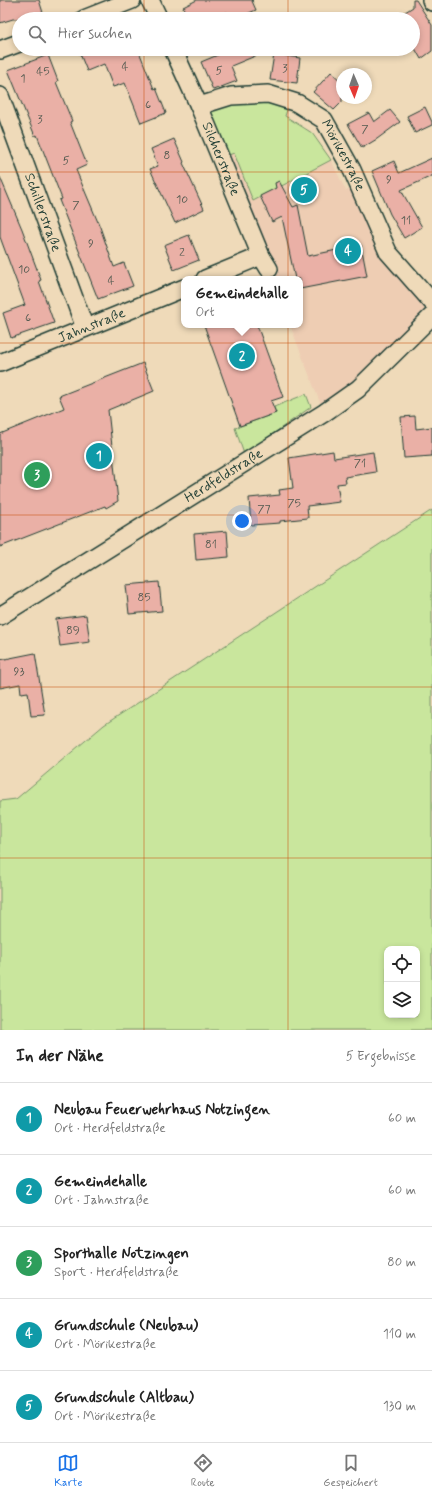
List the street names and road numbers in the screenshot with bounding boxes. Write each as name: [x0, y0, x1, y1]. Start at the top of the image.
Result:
street label: Mörikestraße: [317, 116, 369, 194]
street label: Silcherstraße: [198, 119, 244, 199]
street label: Schillerstraße: [20, 171, 65, 254]
street label: Jahnstraße: [55, 304, 128, 347]
street label: Herdfeldstraße: [181, 445, 266, 507]

